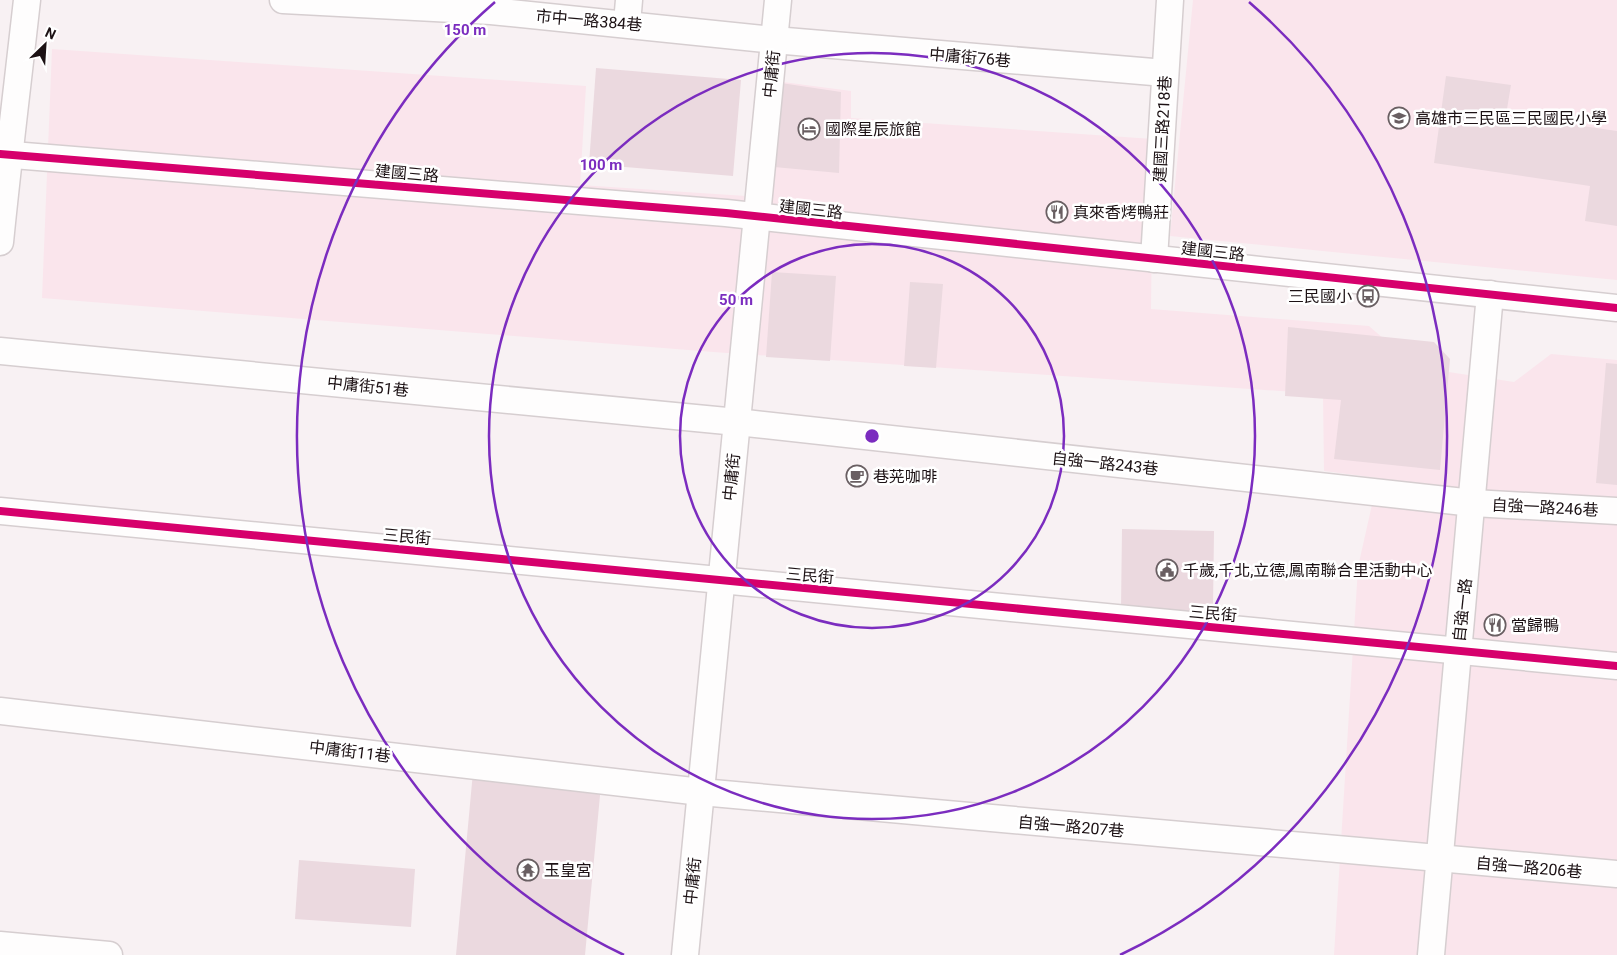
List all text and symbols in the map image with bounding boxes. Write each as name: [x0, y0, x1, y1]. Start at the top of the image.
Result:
street label: 市中一路384巷: [535, 6, 643, 35]
north arrow: [20, 20, 70, 70]
text: 150 m: [444, 21, 486, 39]
text: N: [43, 24, 58, 43]
street label: 中庸街76巷: [928, 44, 1012, 71]
street label: 中庸街: [760, 49, 783, 99]
street label: 建國三路218巷: [1150, 75, 1175, 183]
school or university icon: 高雄市三民區三民國民小學: [1387, 106, 1411, 130]
place label: 高雄市三民區三民國民小學: [1415, 109, 1607, 128]
hotel icon: 國際星辰旅館: [797, 117, 821, 141]
place label: 國際星辰旅館: [825, 120, 921, 139]
text: 100 m: [580, 156, 622, 174]
street label: 建國三路: [374, 161, 440, 186]
street label: 建國三路: [778, 197, 844, 222]
restaurant icon: 真來香烤鴨莊: [1045, 200, 1069, 224]
place label: 真來香烤鴨莊: [1073, 203, 1169, 222]
street label: 建國三路: [1180, 239, 1246, 264]
bus stop icon: 三民國小: [1356, 284, 1380, 308]
place label: 三民國小: [1288, 287, 1352, 306]
text: 50 m: [719, 291, 753, 309]
street label: 中庸街51巷: [326, 373, 410, 400]
centre of rings: [863, 427, 881, 445]
street label: 自強一路243巷: [1051, 448, 1159, 479]
street label: 中庸街: [720, 452, 743, 502]
cafe icon: 巷茪咖啡: [845, 464, 869, 488]
place label: 巷茪咖啡: [873, 467, 937, 486]
street label: 自強一路246巷: [1491, 495, 1599, 520]
street label: 三民街: [382, 525, 432, 548]
public building icon: 千歲,千北,立德,鳳南聯合里活動中心: [1155, 558, 1179, 582]
place label: 千歲,千北,立德,鳳南聯合里活動中心: [1183, 561, 1432, 580]
street label: 三民街: [785, 564, 835, 587]
street label: 自強一路: [1450, 577, 1475, 643]
street label: 三民街: [1188, 602, 1238, 625]
restaurant icon: 當歸鴨: [1483, 613, 1507, 637]
place label: 當歸鴨: [1511, 616, 1559, 635]
street label: 中庸街11巷: [308, 737, 392, 766]
street label: 自強一路207巷: [1017, 812, 1125, 841]
street label: 自強一路206巷: [1475, 853, 1583, 882]
street label: 中庸街: [681, 856, 704, 906]
temple icon: 玉皇宮: [516, 858, 540, 882]
place label: 玉皇宮: [544, 861, 592, 880]

